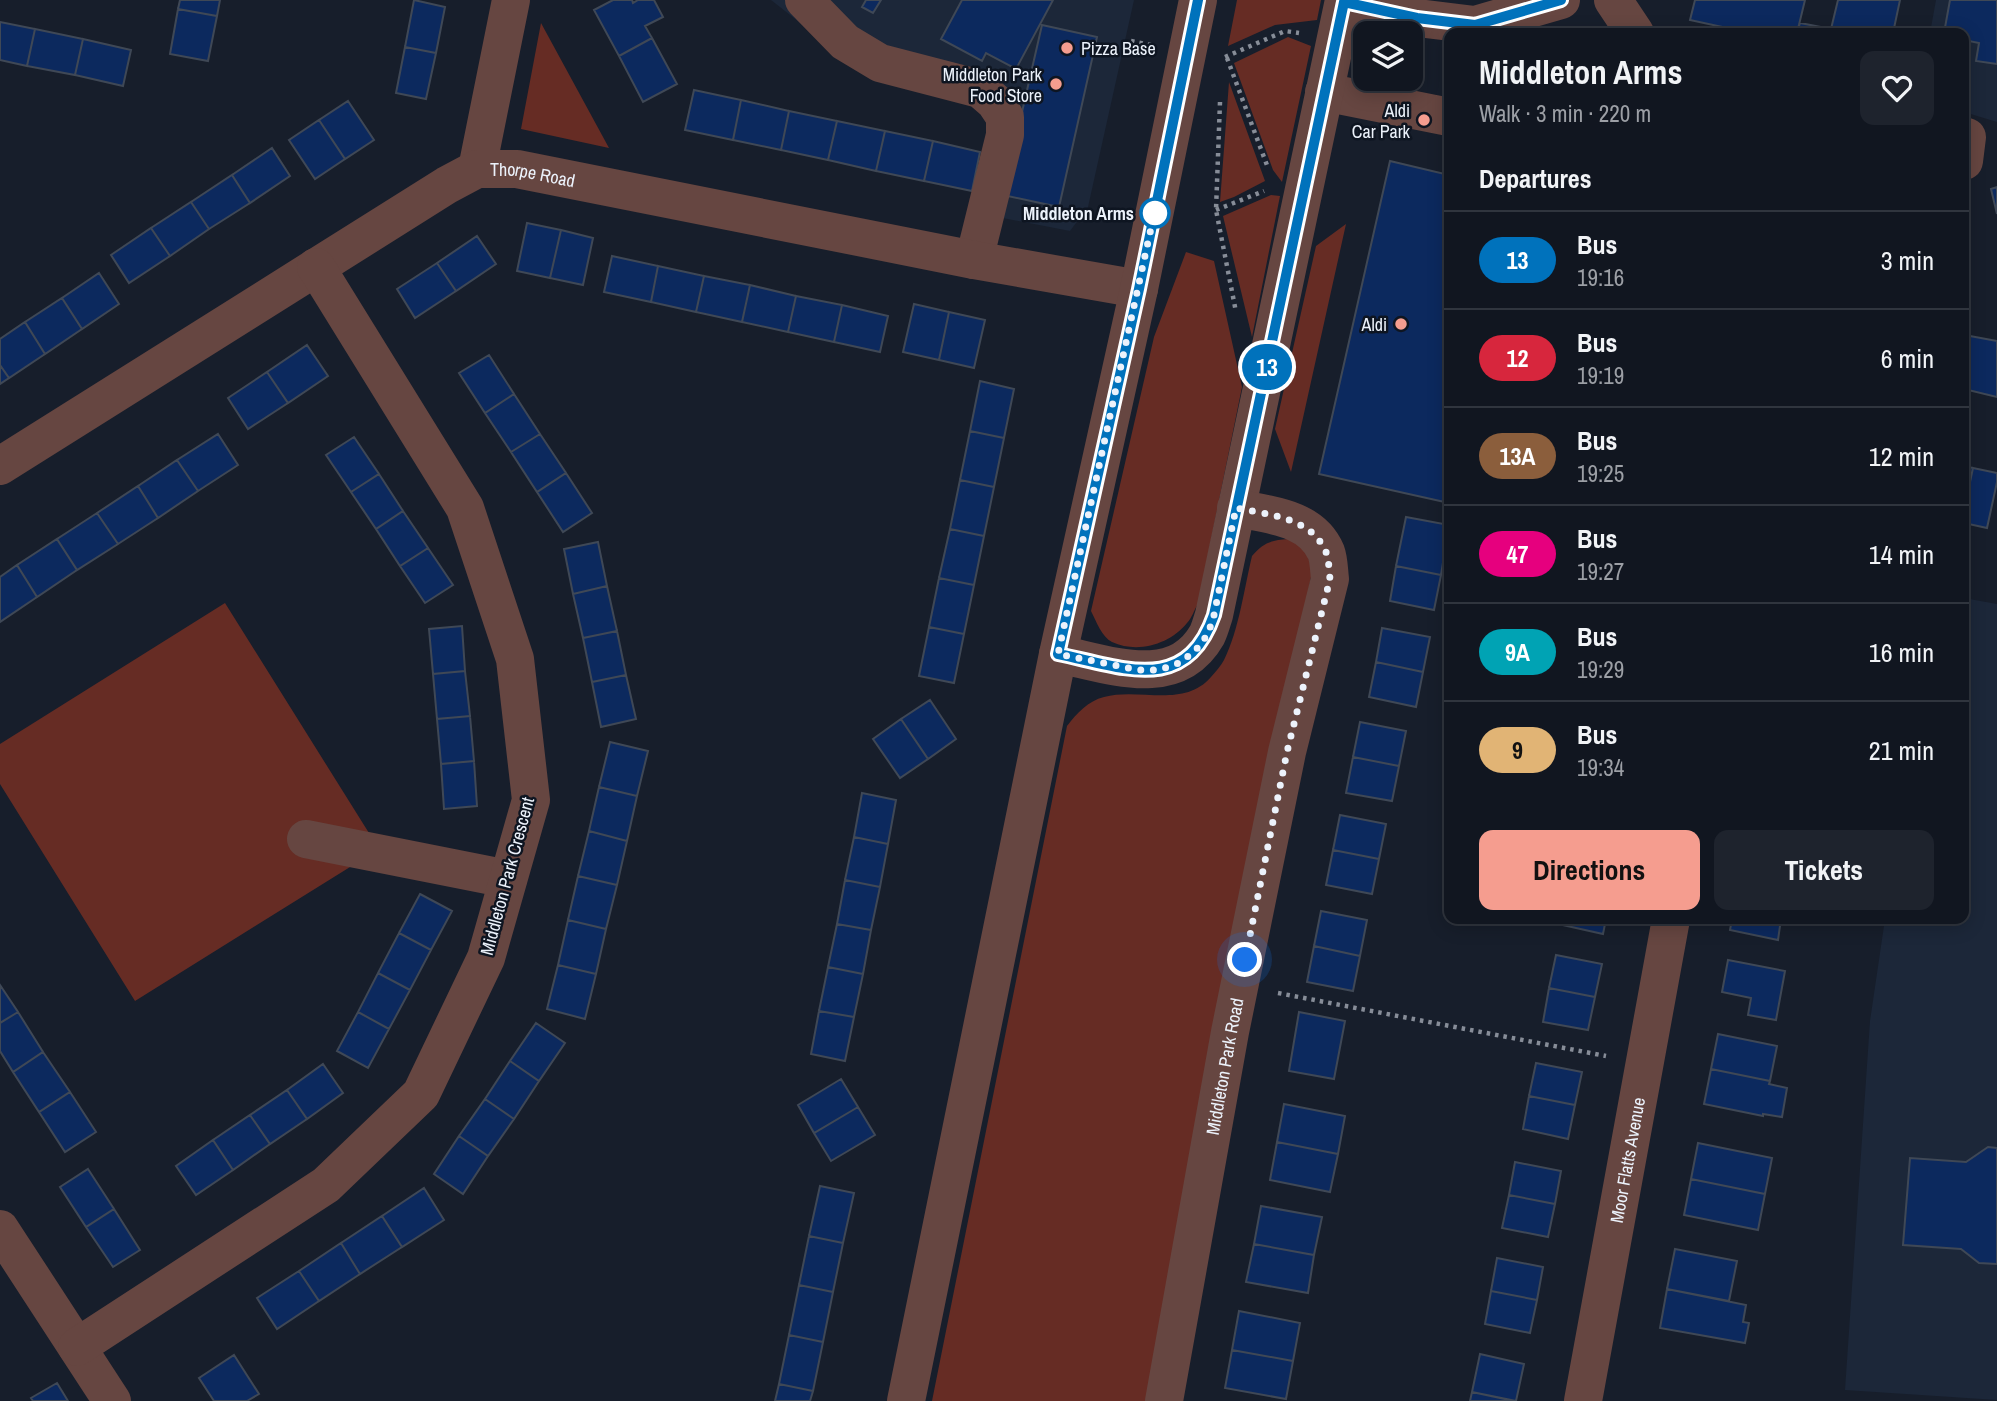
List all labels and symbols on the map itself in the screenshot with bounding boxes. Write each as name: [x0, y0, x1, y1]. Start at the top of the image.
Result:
place label: Pizza Base: [1081, 36, 1156, 61]
marker: Pizza Base: [1059, 40, 1075, 56]
place label: Middleton Park Food Store: [943, 62, 1043, 108]
marker: Middleton Park Food Store: [1048, 76, 1064, 92]
place label: Aldi Car Park: [1352, 98, 1411, 144]
marker: Aldi Car Park: [1416, 112, 1432, 128]
street label: Thorpe Road: [490, 156, 577, 193]
marker: Middleton Arms: [1140, 198, 1170, 228]
place label: Middleton Arms: [1023, 201, 1134, 226]
place label: Aldi: [1361, 312, 1387, 337]
marker: Aldi: [1393, 316, 1409, 332]
line badge: 13: [1236, 344, 1298, 390]
street label: Middleton Park Crescent: [474, 794, 540, 958]
your location: [1227, 942, 1262, 977]
street label: Middleton Park Road: [1199, 996, 1249, 1137]
street label: Moor Flatts Avenue: [1603, 1095, 1651, 1225]

